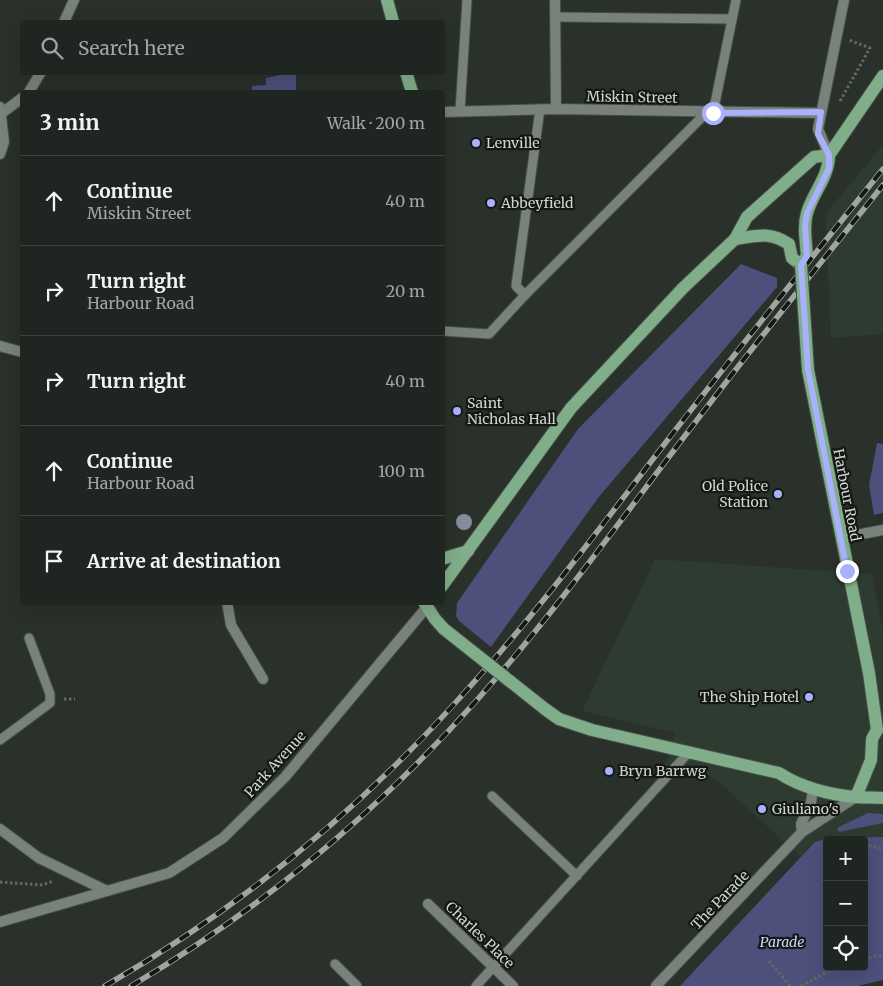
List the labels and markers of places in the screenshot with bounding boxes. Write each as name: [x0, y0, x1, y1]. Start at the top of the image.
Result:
place label: Lenville: [486, 134, 540, 152]
marker: Lenville: [470, 137, 482, 149]
place label: Abbeyfield: [500, 194, 574, 212]
marker: Abbeyfield: [485, 197, 497, 209]
place label: Saint Nicholas Hall: [467, 394, 556, 428]
marker: Saint Nicholas Hall: [451, 405, 463, 417]
place label: Old Police Station: [702, 477, 768, 511]
marker: Old Police Station: [772, 488, 784, 500]
place label: The Ship Hotel: [700, 688, 800, 706]
marker: The Ship Hotel: [803, 691, 815, 703]
place label: Bryn Barrwg: [619, 762, 707, 780]
marker: Bryn Barrwg: [603, 765, 615, 777]
place label: Giuliano's: [772, 800, 839, 818]
marker: Giuliano's: [756, 803, 768, 815]

